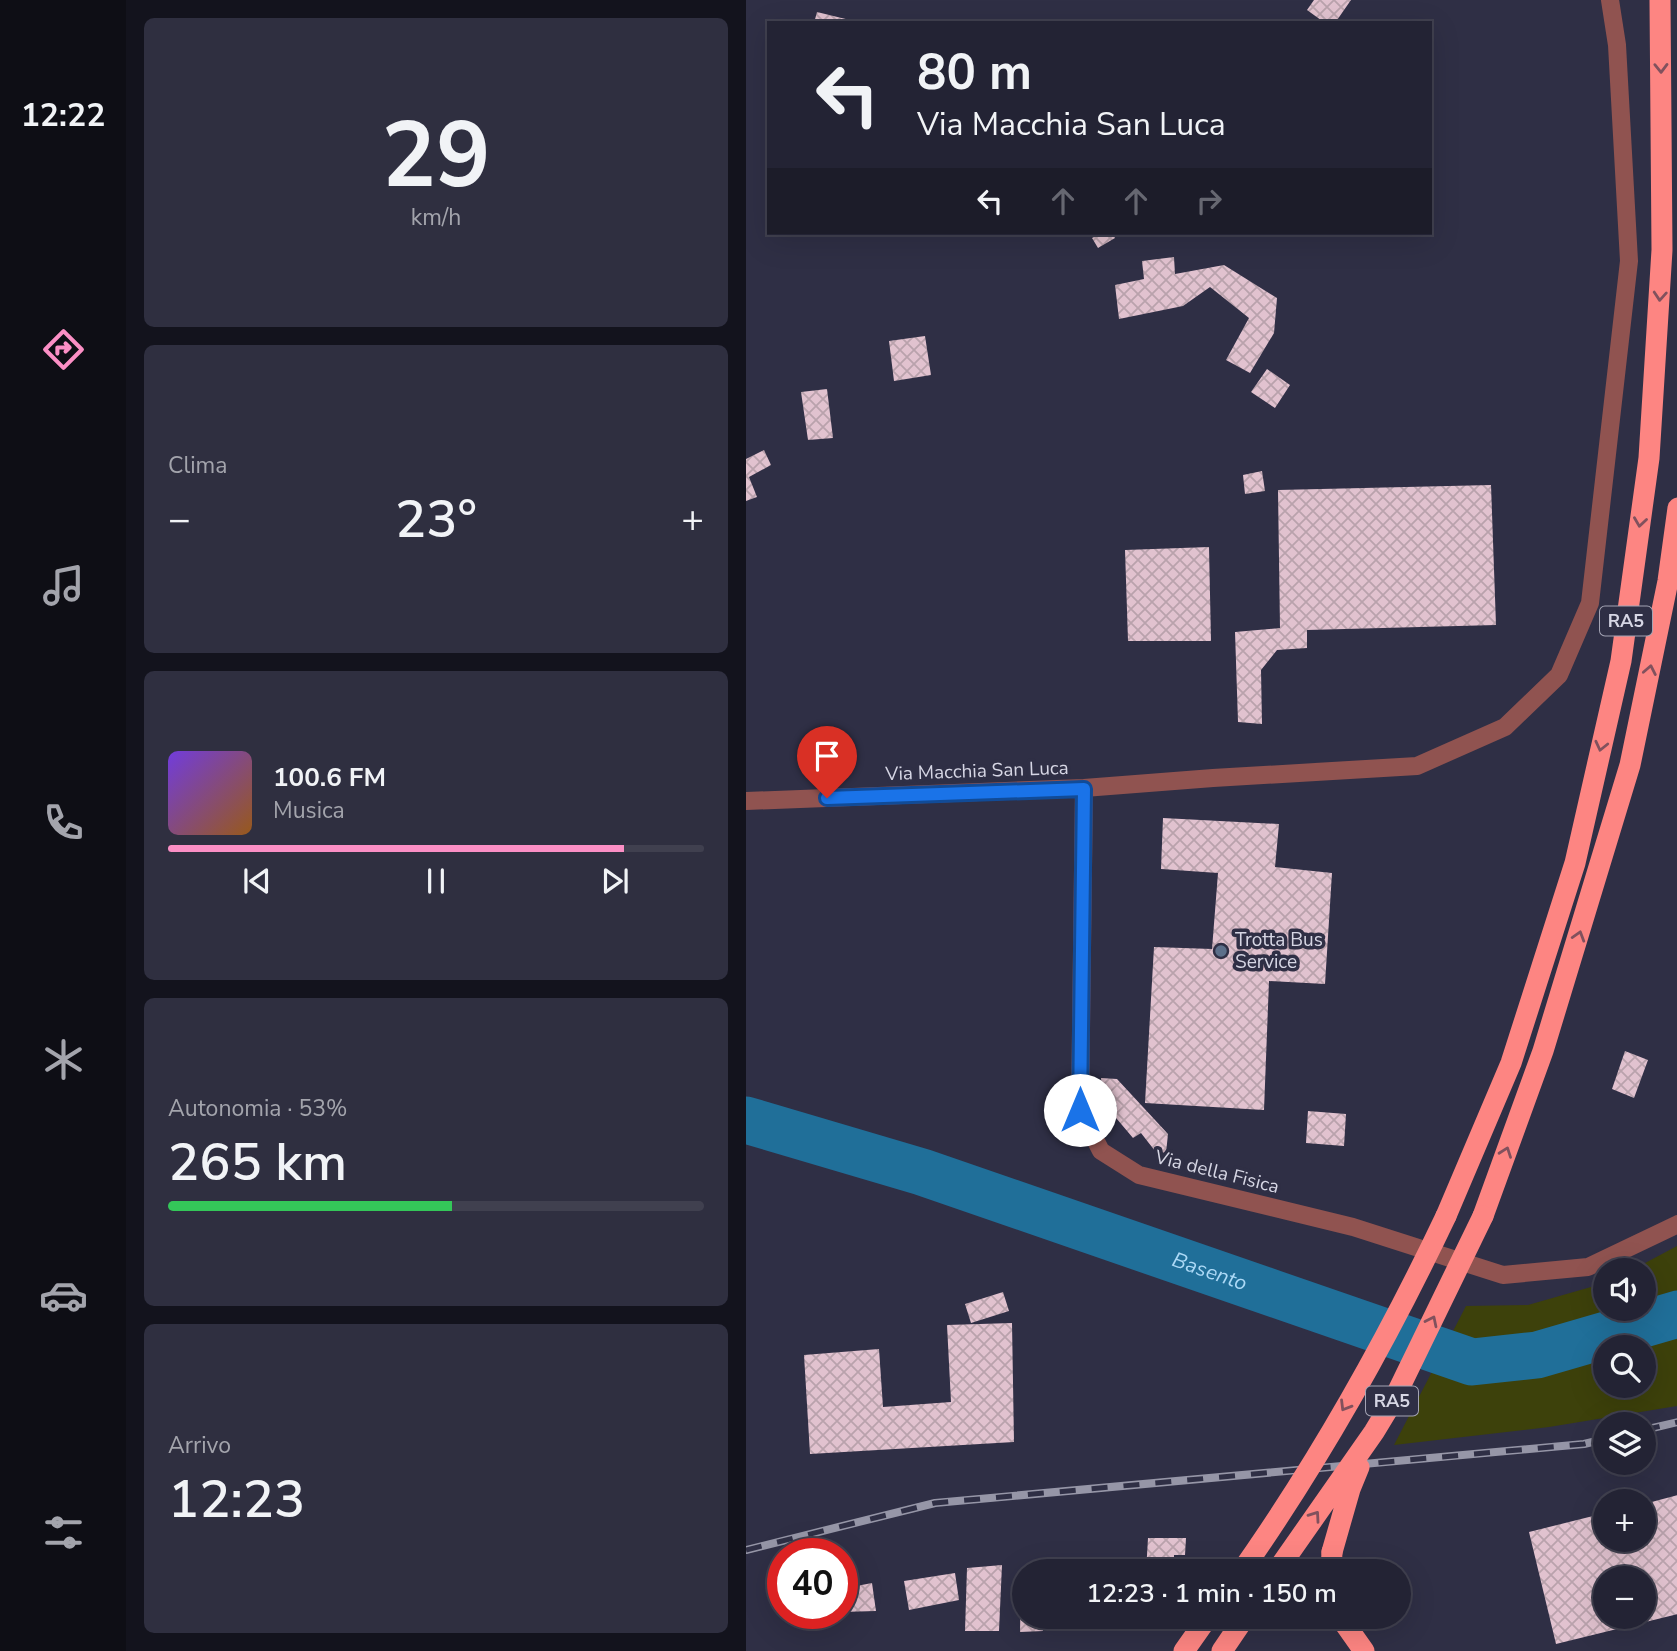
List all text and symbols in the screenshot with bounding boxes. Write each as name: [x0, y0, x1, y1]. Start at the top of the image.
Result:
text: 80 m: [917, 39, 1032, 106]
icon: left: [802, 49, 893, 140]
one-way arrow: [1653, 63, 1669, 74]
text: 12:22: [21, 94, 105, 137]
text: 29: [381, 94, 491, 218]
text: Via Macchia San Luca: [917, 103, 1226, 146]
icon: left: [971, 182, 1009, 220]
icon: ahead: [1044, 182, 1082, 220]
icon: ahead: [1117, 182, 1155, 220]
icon: right: [1190, 182, 1228, 220]
text: km/h: [411, 202, 461, 233]
one-way arrow: [1652, 290, 1667, 301]
icon: directions: [39, 325, 88, 374]
text: Clima: [168, 450, 228, 481]
text: 23°: [395, 484, 477, 555]
text: −: [168, 494, 191, 545]
text: +: [681, 494, 704, 545]
one-way arrow: [1633, 516, 1648, 528]
icon: music: [39, 561, 88, 610]
road number: RA5: [1600, 606, 1652, 636]
one-way arrow: [1642, 664, 1657, 676]
pin: [797, 726, 857, 798]
icon: arrive: [808, 737, 846, 775]
one-way arrow: [1595, 740, 1610, 752]
street label: Via Macchia San Luca: [884, 755, 1069, 787]
text: 100.6 FM: [273, 760, 386, 795]
text: Musica: [273, 795, 345, 826]
icon: phone: [39, 798, 88, 847]
icon: previous: [238, 862, 276, 900]
icon: pause: [417, 862, 455, 900]
icon: next: [596, 862, 634, 900]
place label: Trotta Bus Service: [1235, 927, 1323, 975]
one-way arrow: [1570, 931, 1585, 943]
marker: Trotta Bus Service: [1213, 943, 1229, 959]
icon: climate: [39, 1035, 88, 1084]
position arrow: [1043, 1073, 1117, 1147]
text: Autonomia · 53%: [168, 1093, 348, 1124]
text: 265 km: [168, 1127, 347, 1198]
street label: Via della Fisica: [1151, 1144, 1282, 1200]
one-way arrow: [1498, 1146, 1512, 1158]
water label: Basento: [1169, 1246, 1251, 1297]
map controls: [1593, 1258, 1656, 1629]
button: sound: [1593, 1258, 1656, 1321]
icon: car: [39, 1271, 88, 1320]
one-way arrow: [1424, 1316, 1438, 1328]
button: search: [1593, 1335, 1656, 1398]
road number: RA5: [1366, 1386, 1418, 1416]
one-way arrow: [1341, 1398, 1354, 1411]
button: layers: [1593, 1412, 1656, 1475]
text: Arrivo: [168, 1430, 231, 1461]
text: 12:23: [168, 1464, 305, 1535]
button: +: [1593, 1489, 1656, 1552]
icon: filters: [39, 1508, 88, 1557]
one-way arrow: [1307, 1511, 1319, 1524]
speed limit sign: 40: [767, 1538, 858, 1629]
button: −: [1593, 1566, 1656, 1629]
text: 12:23 · 1 min · 150 m: [1086, 1576, 1337, 1611]

